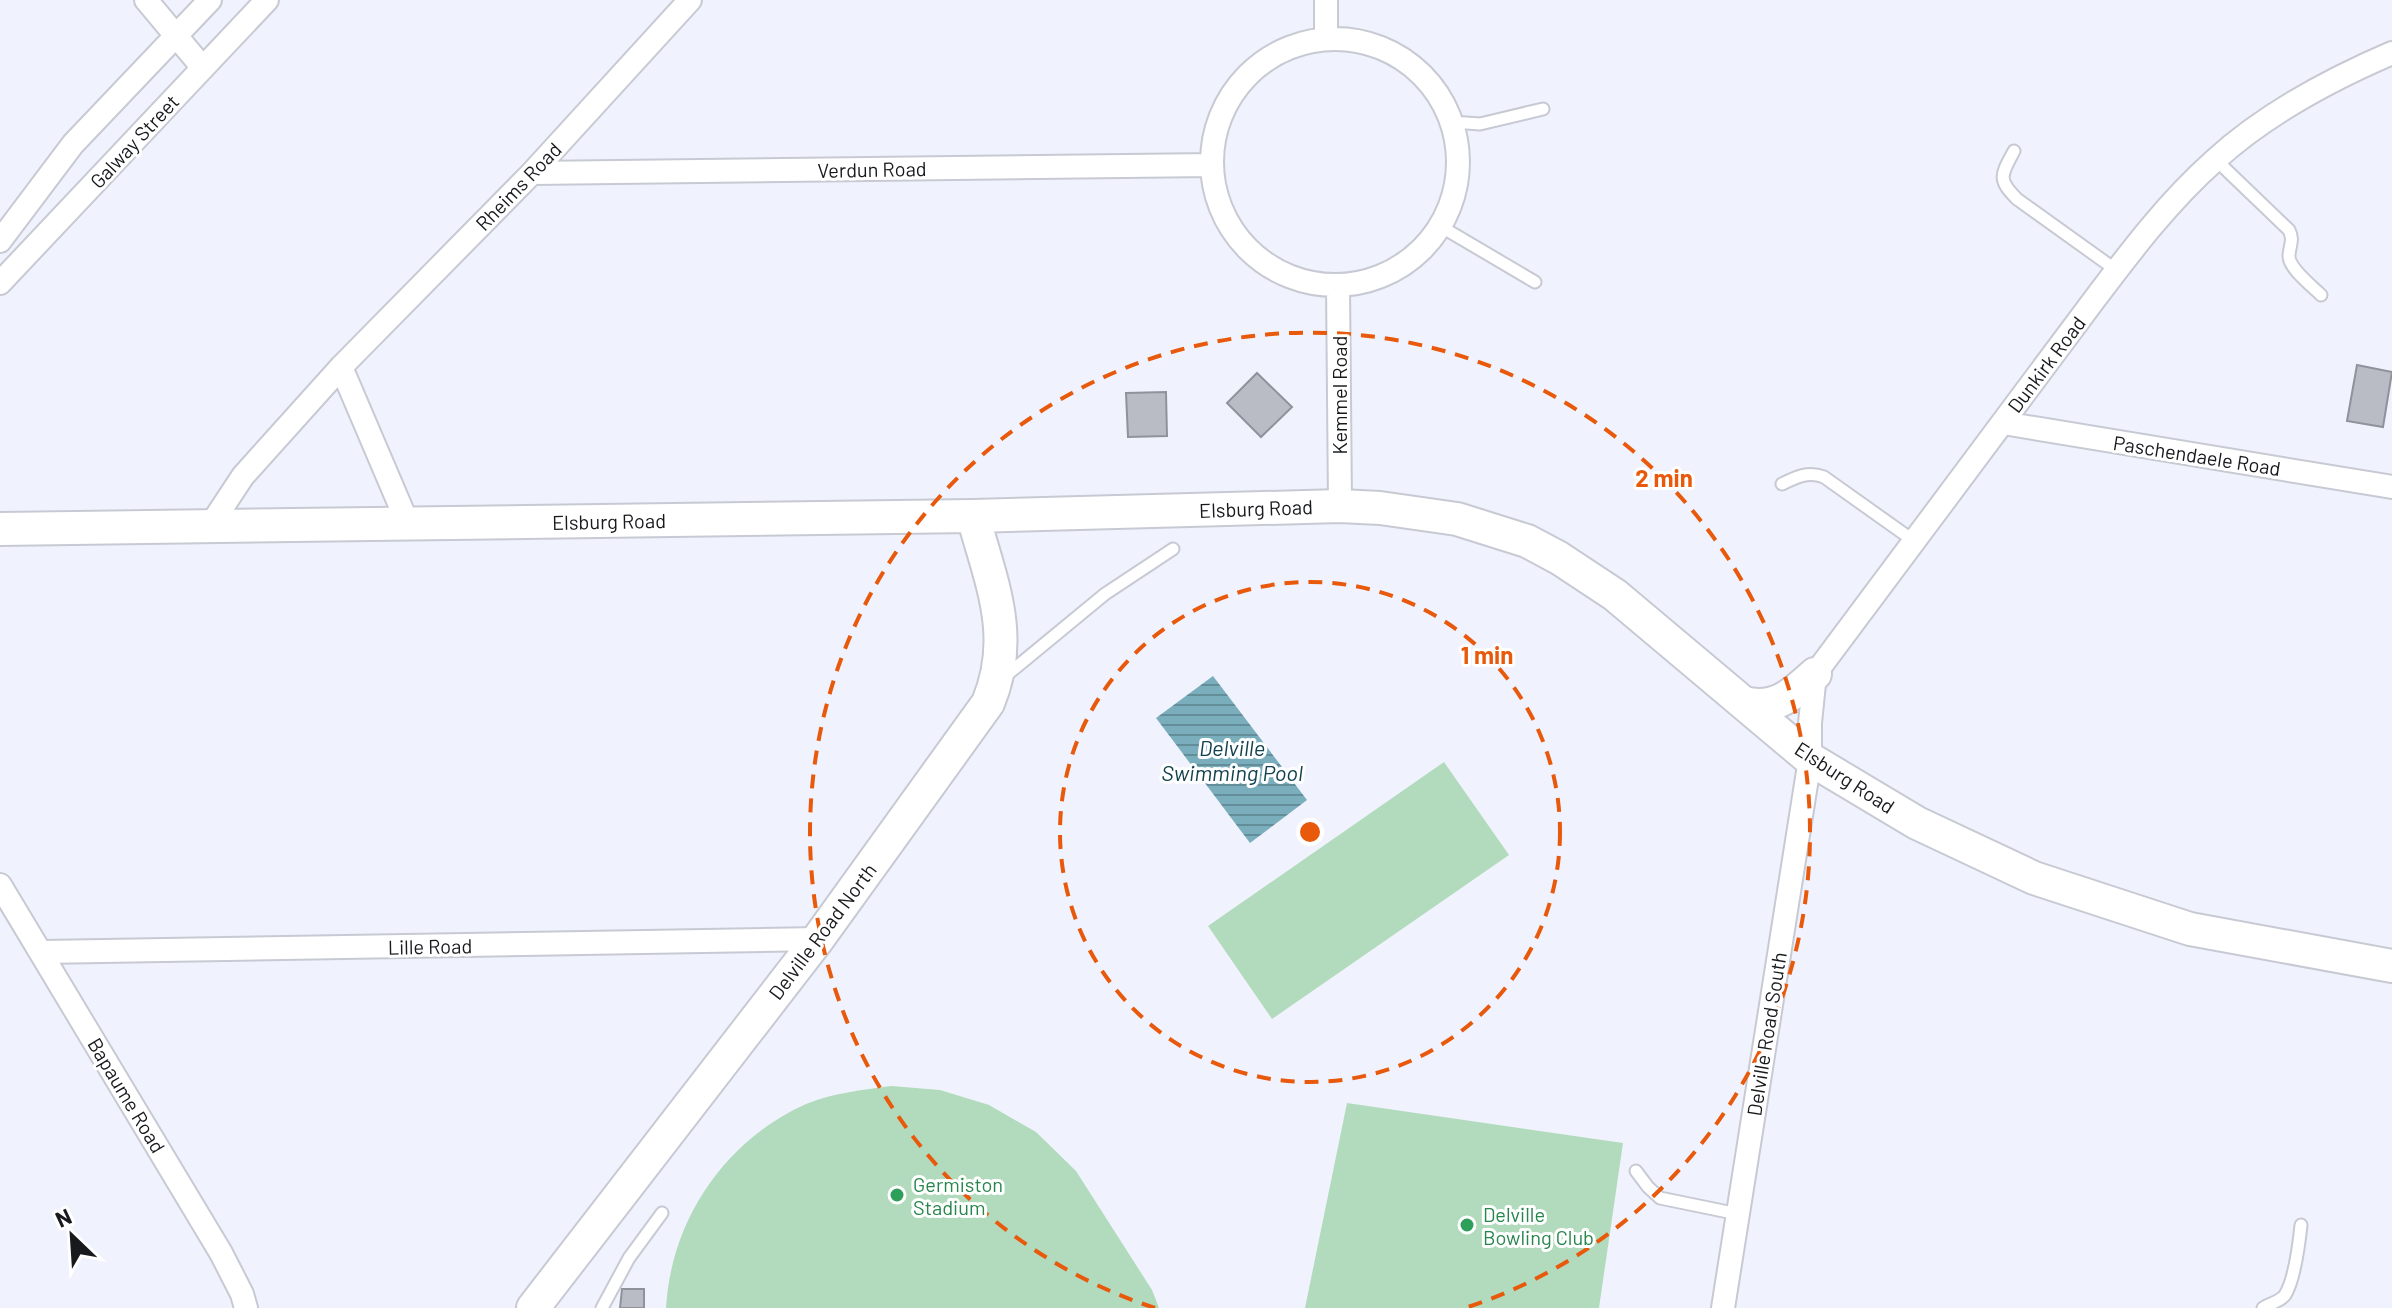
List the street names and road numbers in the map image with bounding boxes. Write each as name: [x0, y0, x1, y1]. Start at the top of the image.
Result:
street label: Galway Street: [85, 89, 183, 193]
street label: Rheims Road: [470, 137, 566, 235]
street label: Verdun Road: [817, 156, 927, 182]
street label: Dunkirk Road: [2002, 311, 2090, 417]
street label: Kemmel Road: [1327, 336, 1351, 455]
street label: Paschendaele Road: [2112, 430, 2282, 480]
street label: Elsburg Road: [1199, 494, 1313, 522]
street label: Elsburg Road: [552, 508, 666, 534]
street label: Elsburg Road: [1791, 736, 1899, 818]
street label: Delville Road North: [763, 858, 881, 1004]
street label: Lille Road: [388, 933, 472, 959]
street label: Delville Road South: [1741, 950, 1791, 1118]
street label: Bapaume Road: [83, 1033, 171, 1157]

